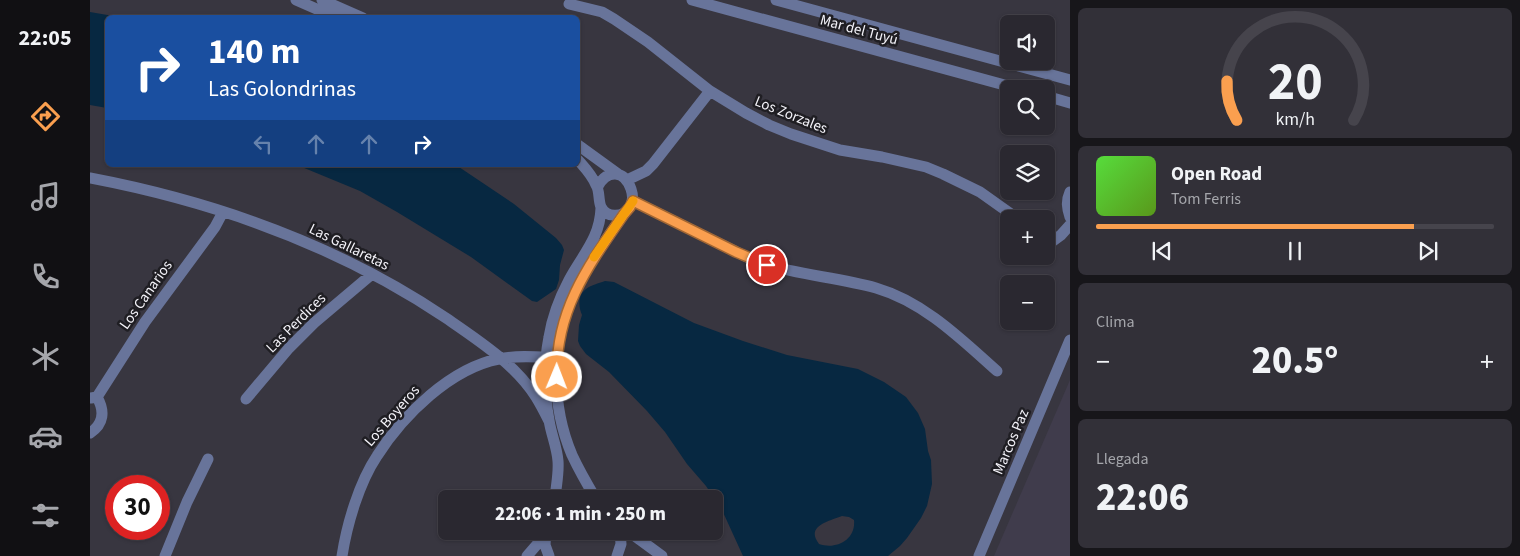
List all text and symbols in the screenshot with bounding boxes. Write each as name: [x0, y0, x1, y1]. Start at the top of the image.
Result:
street label: Mar del Tuyú: [818, 10, 900, 50]
map controls: [1000, 15, 1055, 330]
button: sound: [1000, 15, 1055, 70]
text: 22:05: [18, 22, 72, 54]
text: 140 m: [208, 27, 300, 77]
icon: right: [125, 35, 190, 100]
text: 20: [1268, 46, 1322, 120]
text: Las Golondrinas: [208, 73, 356, 105]
button: search: [1000, 80, 1055, 135]
street label: Los Zorzales: [752, 91, 830, 139]
icon: directions: [28, 99, 63, 134]
text: km/h: [1275, 107, 1315, 132]
icon: left: [249, 130, 277, 158]
icon: ahead: [302, 130, 330, 158]
icon: ahead: [355, 130, 383, 158]
icon: right: [408, 130, 436, 158]
button: layers: [1000, 145, 1055, 200]
text: Open Road: [1171, 161, 1262, 188]
icon: music: [28, 179, 63, 214]
text: Tom Ferris: [1171, 188, 1241, 210]
button: +: [1000, 210, 1055, 265]
street label: Las Gallaretas: [305, 218, 393, 276]
icon: previous: [1148, 237, 1176, 265]
icon: pause: [1281, 237, 1309, 265]
icon: next: [1414, 237, 1442, 265]
pin: [746, 244, 788, 286]
icon: arrive: [753, 251, 781, 279]
street label: Los Canarios: [115, 256, 177, 334]
icon: phone: [28, 259, 63, 294]
button: −: [1000, 275, 1055, 330]
street label: Las Perdices: [261, 288, 331, 358]
text: Clima: [1096, 311, 1134, 333]
text: 20.5°: [1252, 334, 1338, 388]
icon: climate: [28, 339, 63, 374]
text: −: [1096, 342, 1110, 382]
text: +: [1480, 342, 1494, 382]
position arrow: [530, 350, 582, 402]
street label: Los Boyeros: [359, 381, 425, 451]
street label: Marcos Paz: [988, 406, 1034, 478]
icon: car: [28, 419, 63, 454]
text: Llegada: [1096, 448, 1148, 470]
text: 22:06: [1096, 471, 1189, 525]
speed limit sign: 30: [105, 475, 170, 540]
icon: filters: [28, 498, 63, 533]
text: 22:06 · 1 min · 250 m: [495, 501, 666, 528]

